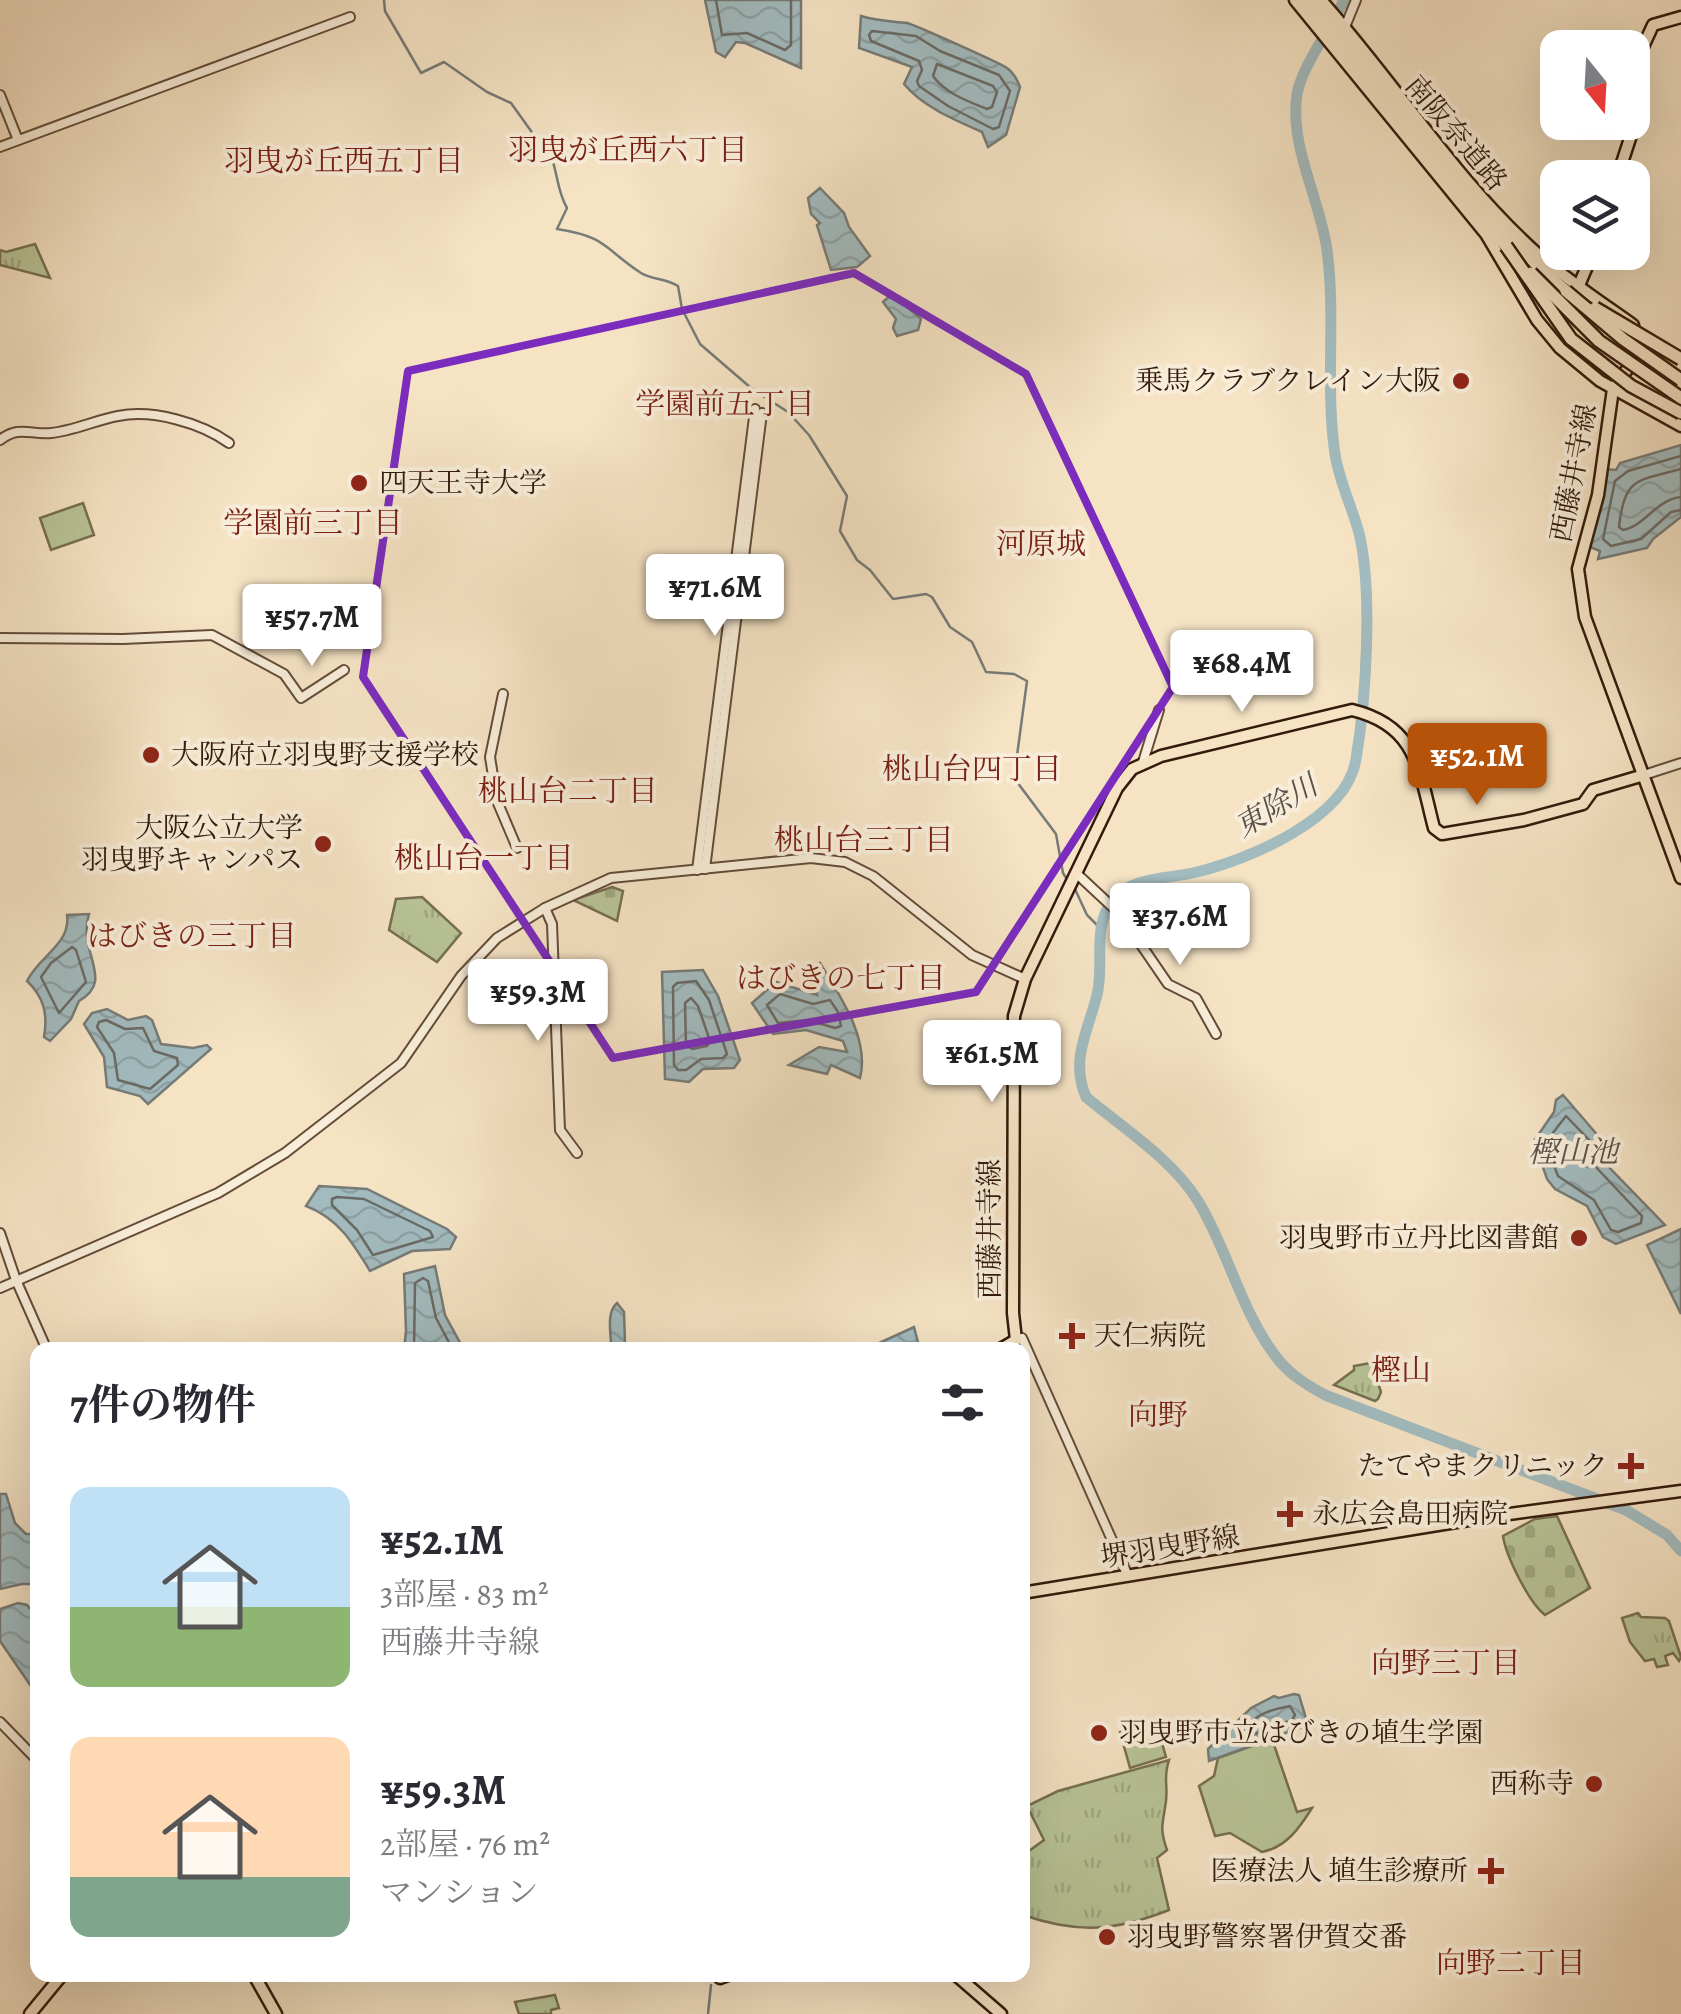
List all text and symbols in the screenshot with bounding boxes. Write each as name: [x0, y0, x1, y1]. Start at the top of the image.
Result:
north arrow: [1540, 30, 1650, 140]
map controls: [1540, 30, 1650, 270]
street label: 南阪奈道路: [1396, 67, 1516, 199]
district label: 羽曳が丘西六丁目: [508, 130, 748, 170]
district label: 羽曳が丘西五丁目: [224, 141, 464, 181]
button: layers: [1540, 160, 1650, 270]
place label: 乗馬クラブクレイン大阪: [1135, 362, 1441, 400]
marker: 乗馬クラブクレイン大阪: [1450, 370, 1472, 392]
district label: 学園前五丁目: [635, 384, 815, 424]
street label: 西藤井寺線: [1542, 401, 1606, 545]
place label: 四天王寺大学: [379, 464, 547, 502]
marker: 四天王寺大学: [348, 472, 370, 494]
district label: 学園前三丁目: [223, 503, 403, 543]
district label: 河原城: [996, 524, 1086, 564]
pin: ¥71.6M: [634, 554, 796, 639]
text: ¥71.6M: [668, 564, 762, 608]
pin: ¥57.7M: [231, 584, 393, 669]
text: ¥57.7M: [264, 594, 360, 638]
pin: ¥68.4M: [1161, 630, 1323, 715]
text: ¥68.4M: [1192, 640, 1292, 684]
pin: ¥52.1M: [1396, 723, 1558, 808]
text: ¥52.1M: [1430, 733, 1524, 777]
place label: 大阪府立羽曳野支援学校: [171, 736, 479, 774]
marker: 大阪府立羽曳野支援学校: [140, 744, 162, 766]
district label: 桃山台四丁目: [882, 749, 1062, 789]
water label: 東除川: [1227, 764, 1327, 846]
district label: 桃山台二丁目: [478, 771, 658, 811]
place label: 大阪公立大学 羽曳野キャンパス: [81, 809, 303, 879]
district label: 桃山台三丁目: [774, 820, 954, 860]
marker: 大阪公立大学 羽曳野キャンパス: [312, 833, 334, 855]
district label: 桃山台一丁目: [394, 838, 574, 878]
pin: ¥37.6M: [1099, 883, 1261, 968]
text: ¥37.6M: [1132, 893, 1228, 937]
district label: はびきの三丁目: [87, 916, 297, 956]
district label: はびきの七丁目: [736, 958, 946, 998]
pin: ¥59.3M: [457, 959, 619, 1044]
text: ¥59.3M: [490, 969, 586, 1013]
pin: ¥61.5M: [911, 1020, 1073, 1105]
text: ¥61.5M: [945, 1030, 1039, 1074]
water label: 樫山池: [1528, 1132, 1621, 1172]
street label: 西藤井寺線: [971, 1159, 1009, 1299]
place label: 羽曳野市立丹比図書館: [1279, 1219, 1559, 1257]
marker: 羽曳野市立丹比図書館: [1568, 1227, 1590, 1249]
place label: 天仁病院: [1094, 1317, 1206, 1355]
marker: 天仁病院: [1059, 1323, 1085, 1349]
district label: 樫山: [1371, 1350, 1431, 1390]
icon: filters: [935, 1375, 990, 1430]
text: 7件の物件: [70, 1376, 256, 1433]
district label: 向野: [1128, 1395, 1188, 1435]
place label: たてやまクリニック: [1358, 1447, 1608, 1485]
marker: たてやまクリニック: [1618, 1453, 1644, 1479]
place label: 永広会島田病院: [1312, 1495, 1508, 1533]
marker: 永広会島田病院: [1277, 1501, 1303, 1527]
text: ¥52.1M: [380, 1511, 504, 1568]
street label: 堺羽曳野線: [1098, 1517, 1242, 1577]
icon: home: [150, 1527, 270, 1647]
text: 3部屋 · 83 m²: [380, 1572, 549, 1616]
text: 西藤井寺線: [380, 1620, 540, 1664]
district label: 向野三丁目: [1371, 1643, 1521, 1683]
place label: 羽曳野市立はびきの埴生学園: [1119, 1714, 1483, 1752]
marker: 羽曳野市立はびきの埴生学園: [1088, 1722, 1110, 1744]
text: ¥59.3M: [380, 1761, 506, 1818]
place label: 西称寺: [1490, 1765, 1574, 1803]
marker: 西称寺: [1583, 1773, 1605, 1795]
icon: home: [150, 1777, 270, 1897]
text: 2部屋 · 76 m²: [380, 1822, 550, 1866]
place label: 医療法人 埴生診療所: [1210, 1852, 1468, 1890]
marker: 医療法人 埴生診療所: [1478, 1858, 1504, 1884]
text: マンション: [380, 1870, 539, 1914]
place label: 羽曳野警察署伊賀交番: [1127, 1918, 1407, 1956]
marker: 羽曳野警察署伊賀交番: [1096, 1926, 1118, 1948]
district label: 向野二丁目: [1436, 1943, 1586, 1983]

